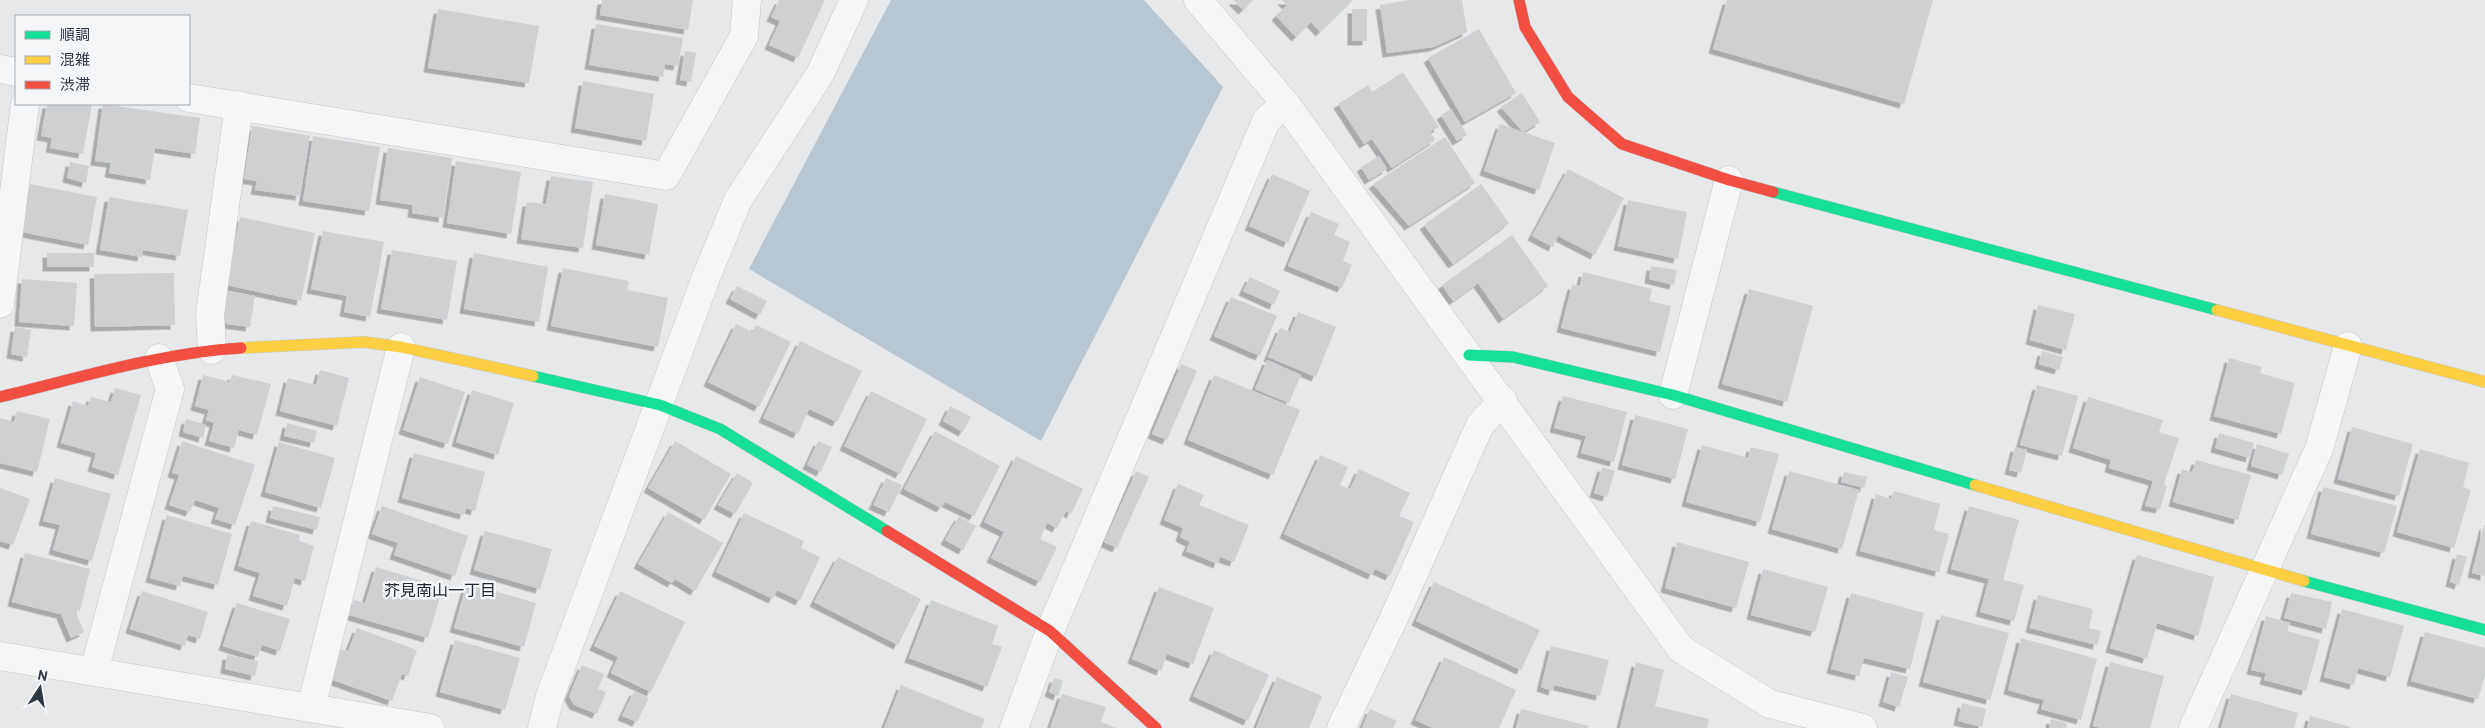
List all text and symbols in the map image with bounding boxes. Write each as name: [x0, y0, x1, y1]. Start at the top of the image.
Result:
legend: [15, 15, 190, 105]
text: 順調: [60, 27, 90, 46]
text: 混雑: [60, 52, 90, 71]
text: 渋滞: [60, 77, 90, 96]
district label: 芥見南山一丁目: [384, 582, 496, 602]
north arrow: [15, 663, 65, 713]
text: N: [36, 667, 49, 686]

